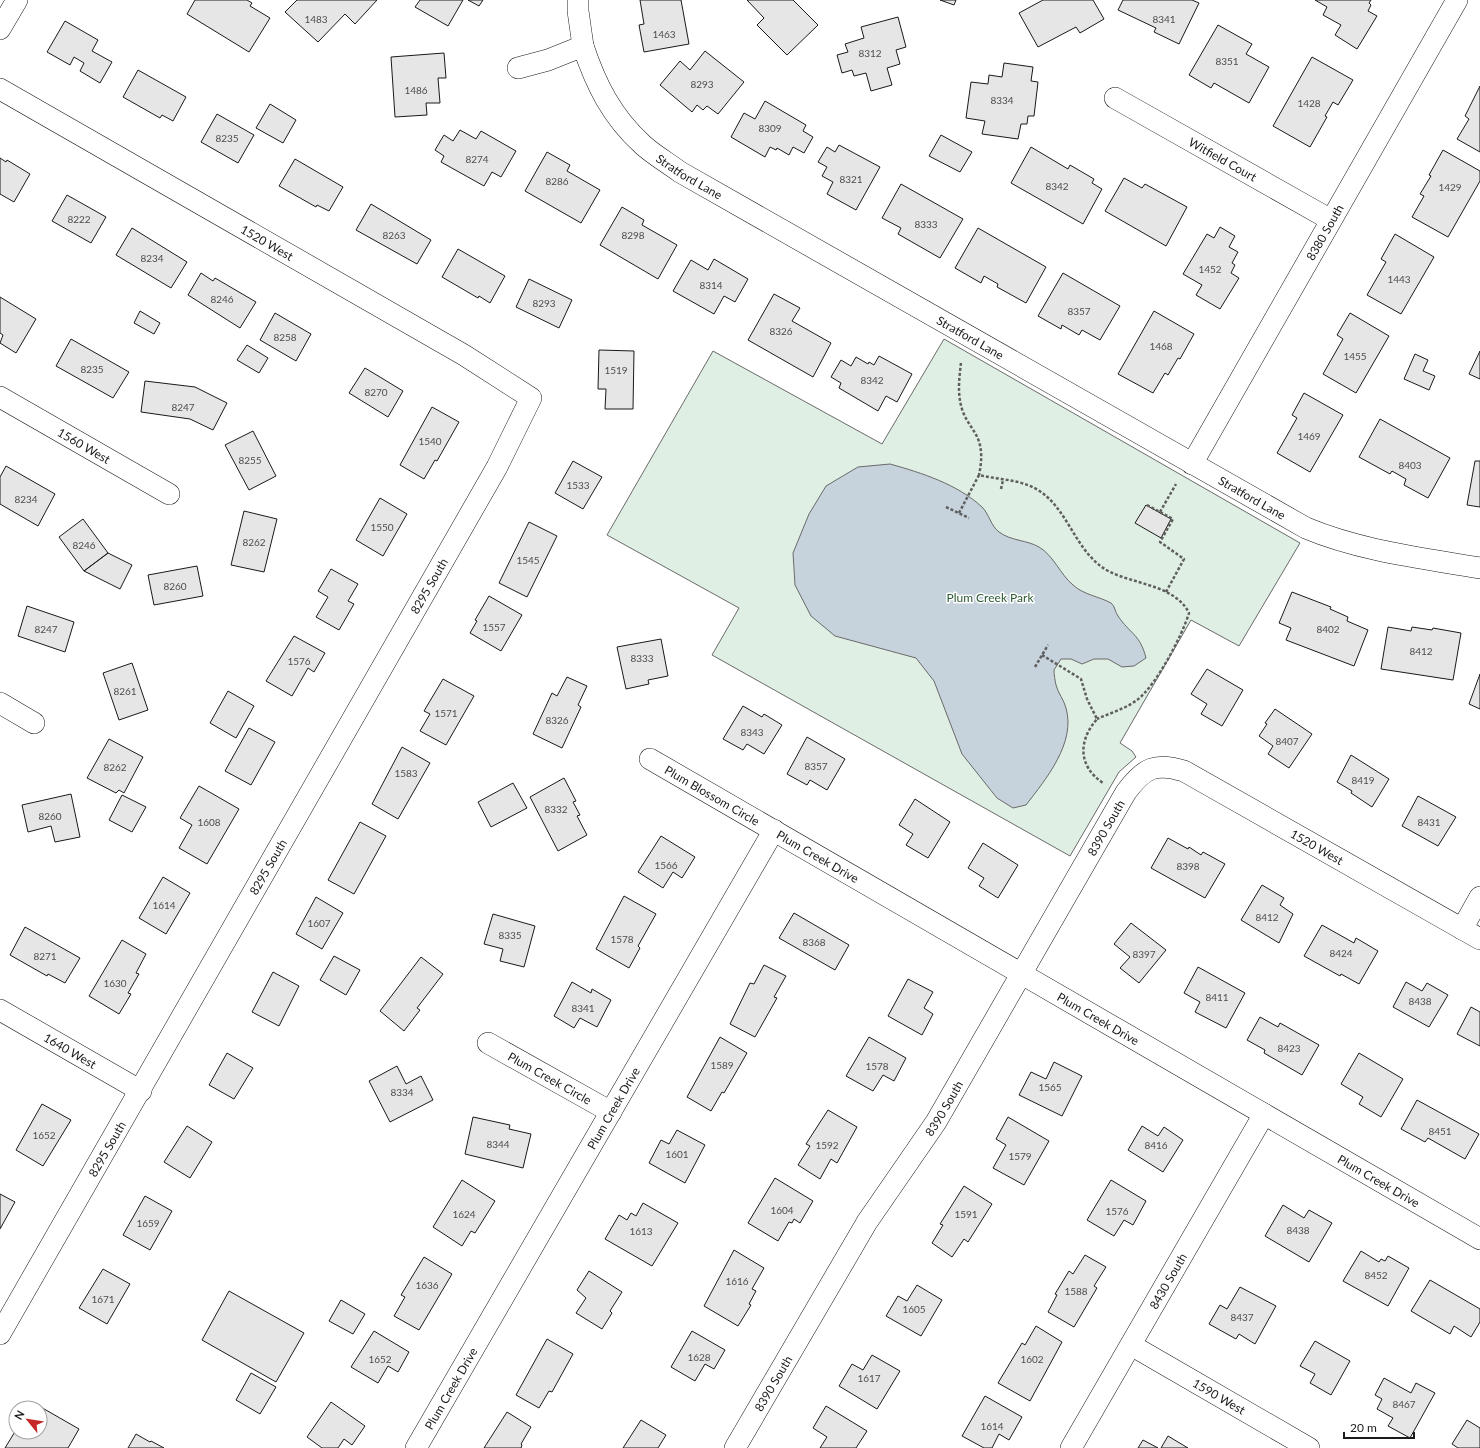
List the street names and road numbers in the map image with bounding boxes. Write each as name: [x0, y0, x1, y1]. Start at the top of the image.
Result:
street label: Witfield Court: [1186, 134, 1260, 184]
street label: Stratford Lane: [653, 150, 725, 202]
street label: 8380 South: [1303, 202, 1346, 263]
street label: 1520 West: [238, 221, 297, 264]
street label: Stratford Lane: [934, 312, 1007, 362]
street label: 1560 West: [55, 424, 114, 467]
street label: Stratford Lane: [1216, 472, 1288, 522]
street label: 8295 South: [407, 555, 451, 617]
street label: Plum Blossom Circle: [662, 762, 762, 828]
street label: 8390 South: [1084, 797, 1127, 858]
street label: 1520 West: [1288, 826, 1347, 868]
street label: Plum Creek Drive: [774, 827, 862, 886]
street label: 8295 South: [246, 836, 290, 898]
street label: Plum Creek Drive: [1055, 989, 1142, 1048]
street label: 1640 West: [41, 1029, 100, 1072]
street label: Plum Creek Circle: [505, 1048, 594, 1107]
street label: Plum Creek Drive: [583, 1064, 643, 1152]
street label: 8390 South: [921, 1078, 966, 1139]
street label: 8295 South: [85, 1118, 129, 1180]
street label: Plum Creek Drive: [1335, 1151, 1423, 1210]
street label: 8430 South: [1146, 1250, 1190, 1311]
street label: Plum Creek Drive: [421, 1345, 480, 1432]
street label: 8390 South: [751, 1353, 795, 1414]
street label: 1590 West: [1190, 1375, 1249, 1418]

